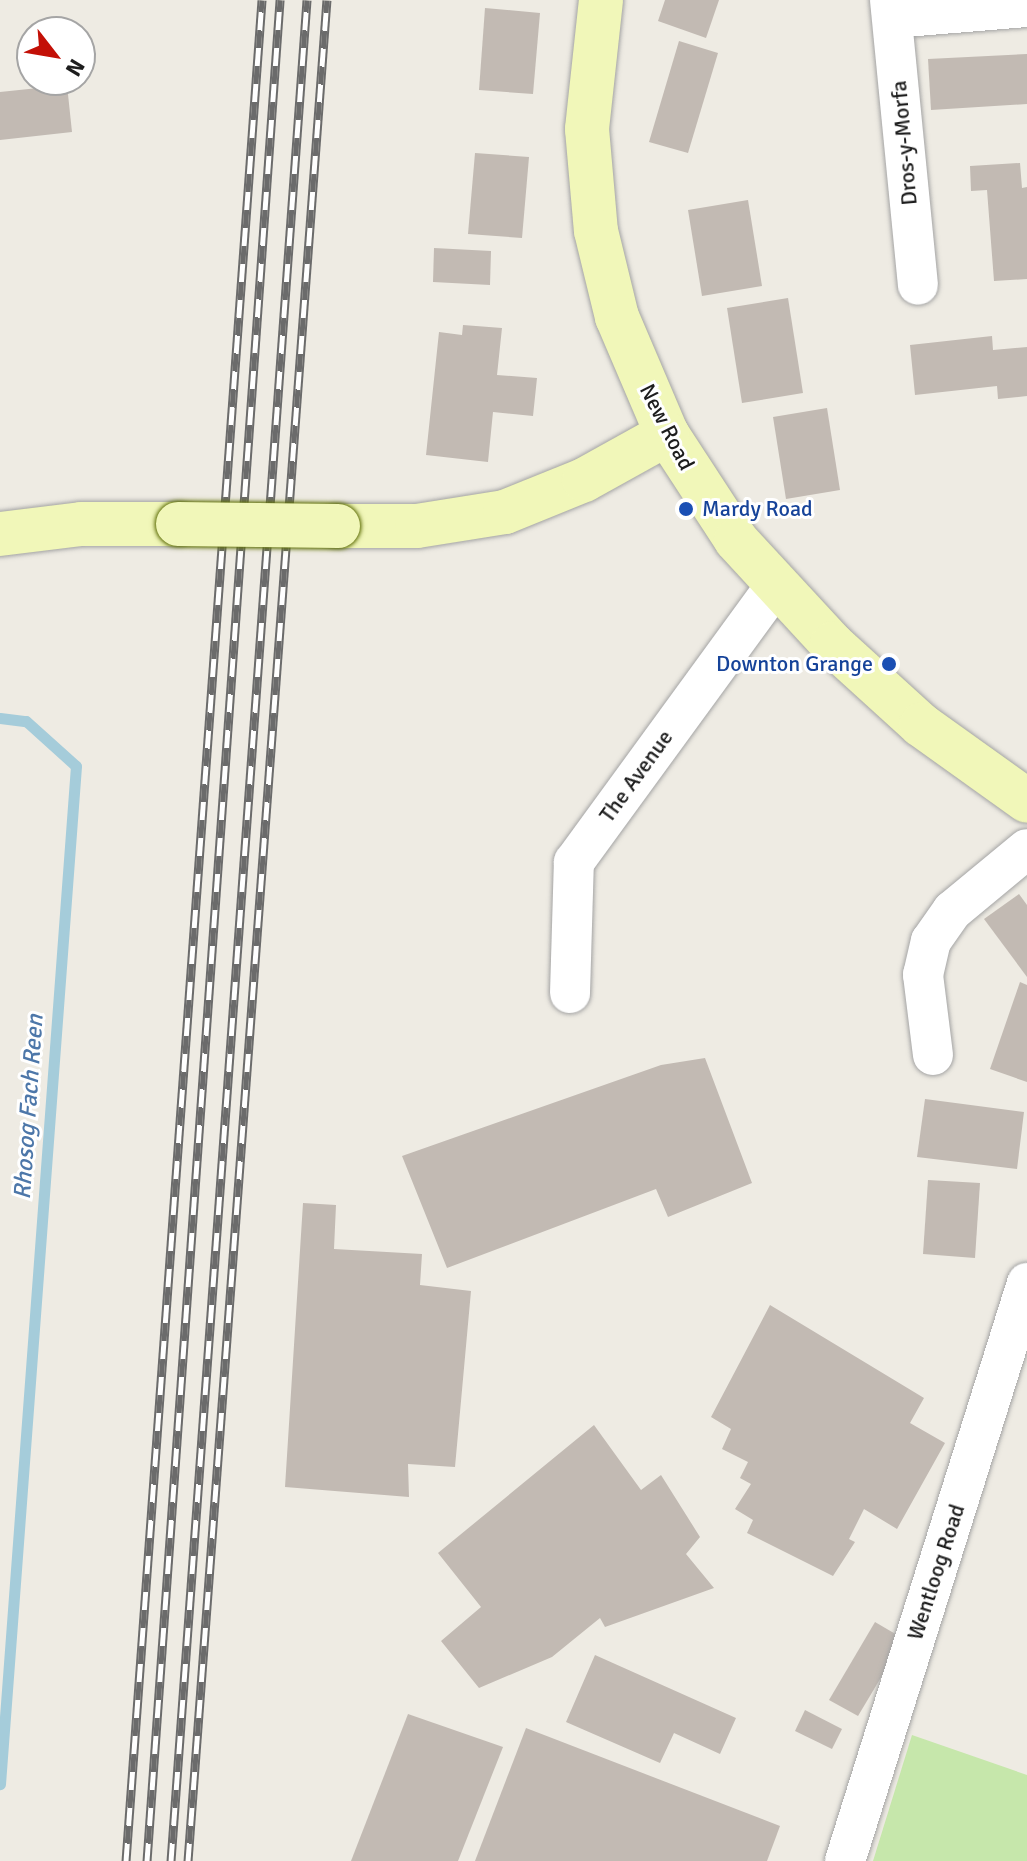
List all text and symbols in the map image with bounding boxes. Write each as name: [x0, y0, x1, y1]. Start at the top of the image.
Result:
north arrow: [16, 16, 96, 96]
text: N: [60, 54, 91, 81]
street label: Dros-y-Morfa: [885, 80, 923, 206]
street label: New Road: [634, 379, 700, 475]
place label: Mardy Road: [702, 496, 813, 522]
marker: Mardy Road: [677, 500, 695, 518]
place label: Downton Grange: [716, 651, 873, 677]
marker: Downton Grange: [880, 655, 898, 673]
street label: The Avenue: [594, 725, 678, 827]
water label: Rhosog Fach Reen: [8, 1013, 50, 1201]
street label: Wentloog Road: [902, 1501, 970, 1643]

